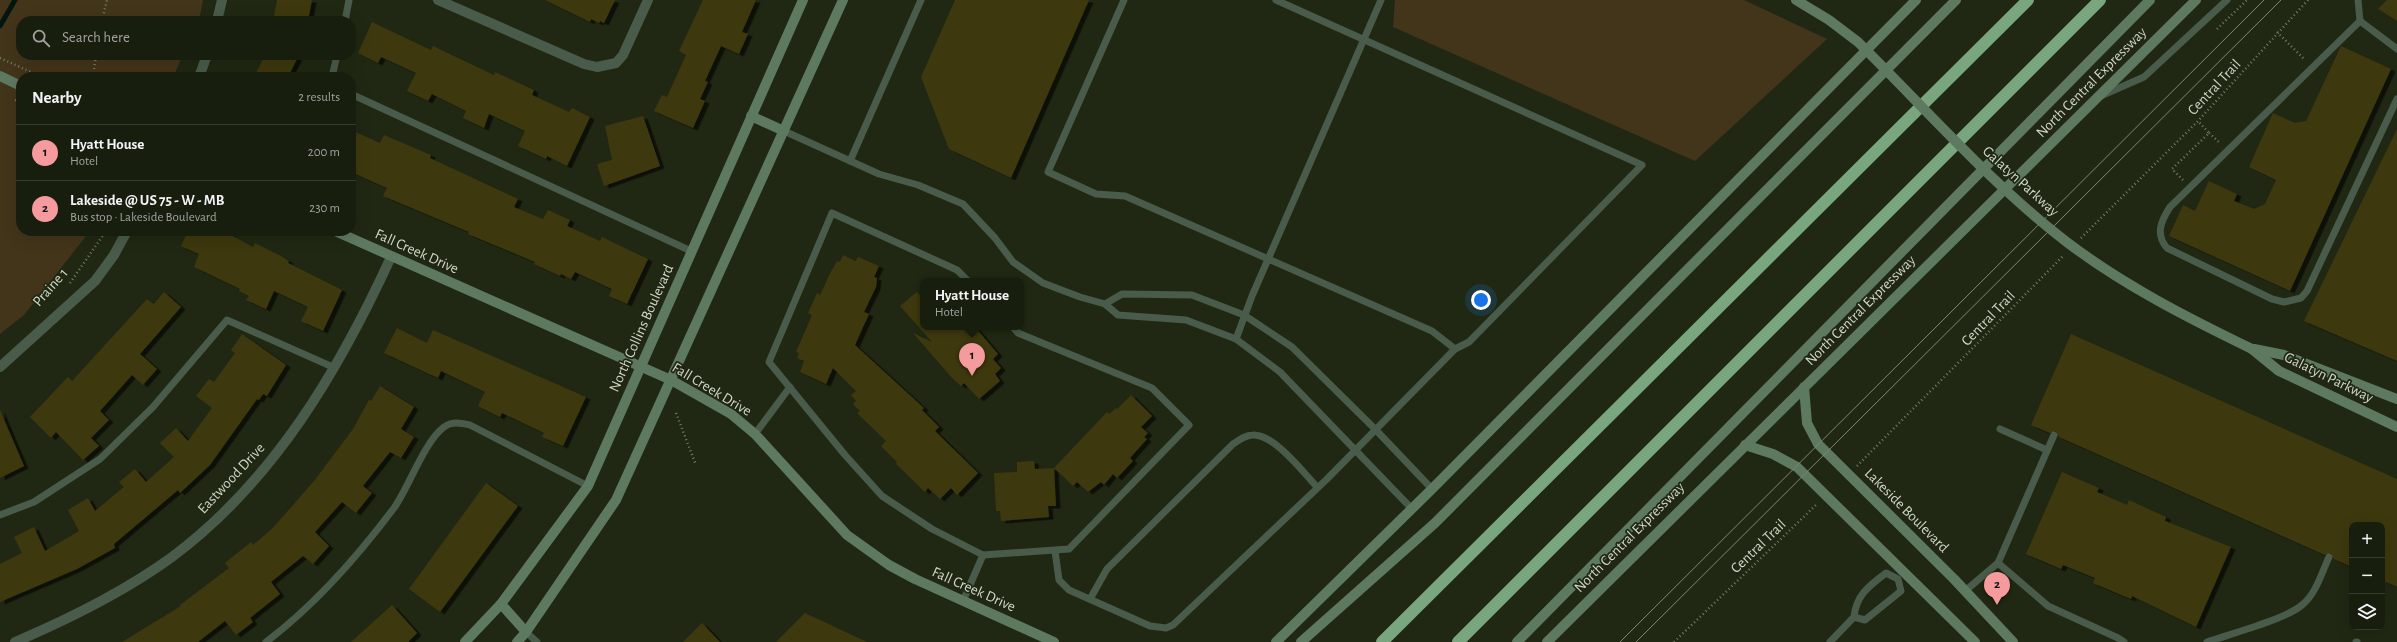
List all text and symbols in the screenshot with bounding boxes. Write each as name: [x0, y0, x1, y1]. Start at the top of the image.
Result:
search box: [16, 16, 356, 60]
street label: North Central Expressway: [2033, 24, 2150, 140]
icon: search: [30, 27, 52, 49]
text: Search here: [62, 30, 130, 45]
street label: Central Trail: [2185, 57, 2244, 118]
text: Nearby: [32, 89, 82, 106]
text: 2 results: [298, 91, 340, 104]
text: Hyatt House: [70, 137, 144, 152]
street label: Galatyn Parkway: [1980, 143, 2062, 220]
text: 1: [43, 146, 47, 159]
text: 200 m: [308, 146, 340, 159]
text: Hotel: [70, 155, 98, 168]
text: Lakeside @ US 75 - W - MB: [70, 193, 224, 208]
text: 2: [42, 202, 48, 215]
text: 230 m: [309, 202, 340, 215]
text: Bus stop · Lakeside Boulevard: [70, 211, 217, 224]
street label: Fall Creek Drive: [373, 226, 461, 277]
street label: North Central Expressway: [1802, 252, 1919, 368]
street label: North Collins Boulevard: [607, 262, 676, 394]
street label: Praine 1: [30, 265, 71, 309]
popup: [920, 278, 1024, 330]
text: Hyatt House: [935, 288, 1009, 303]
street label: Central Trail: [1959, 288, 2018, 349]
your location: [1471, 290, 1491, 310]
text: Hotel: [935, 306, 963, 319]
pin: 1: [959, 343, 985, 376]
street label: Galatyn Parkway: [2282, 350, 2376, 406]
street label: Fall Creek Drive: [669, 360, 754, 419]
street label: Eastwood Drive: [195, 440, 268, 516]
street label: Lakeside Boulevard: [1862, 465, 1952, 555]
street label: North Central Expressway: [1571, 479, 1688, 595]
street label: Central Trail: [1728, 517, 1789, 576]
map controls: [2349, 522, 2385, 630]
button: +: [2349, 522, 2385, 558]
button: −: [2349, 558, 2385, 594]
street label: Fall Creek Drive: [930, 564, 1018, 615]
pin: 2: [1984, 572, 2010, 605]
button: layers: [2349, 594, 2385, 630]

